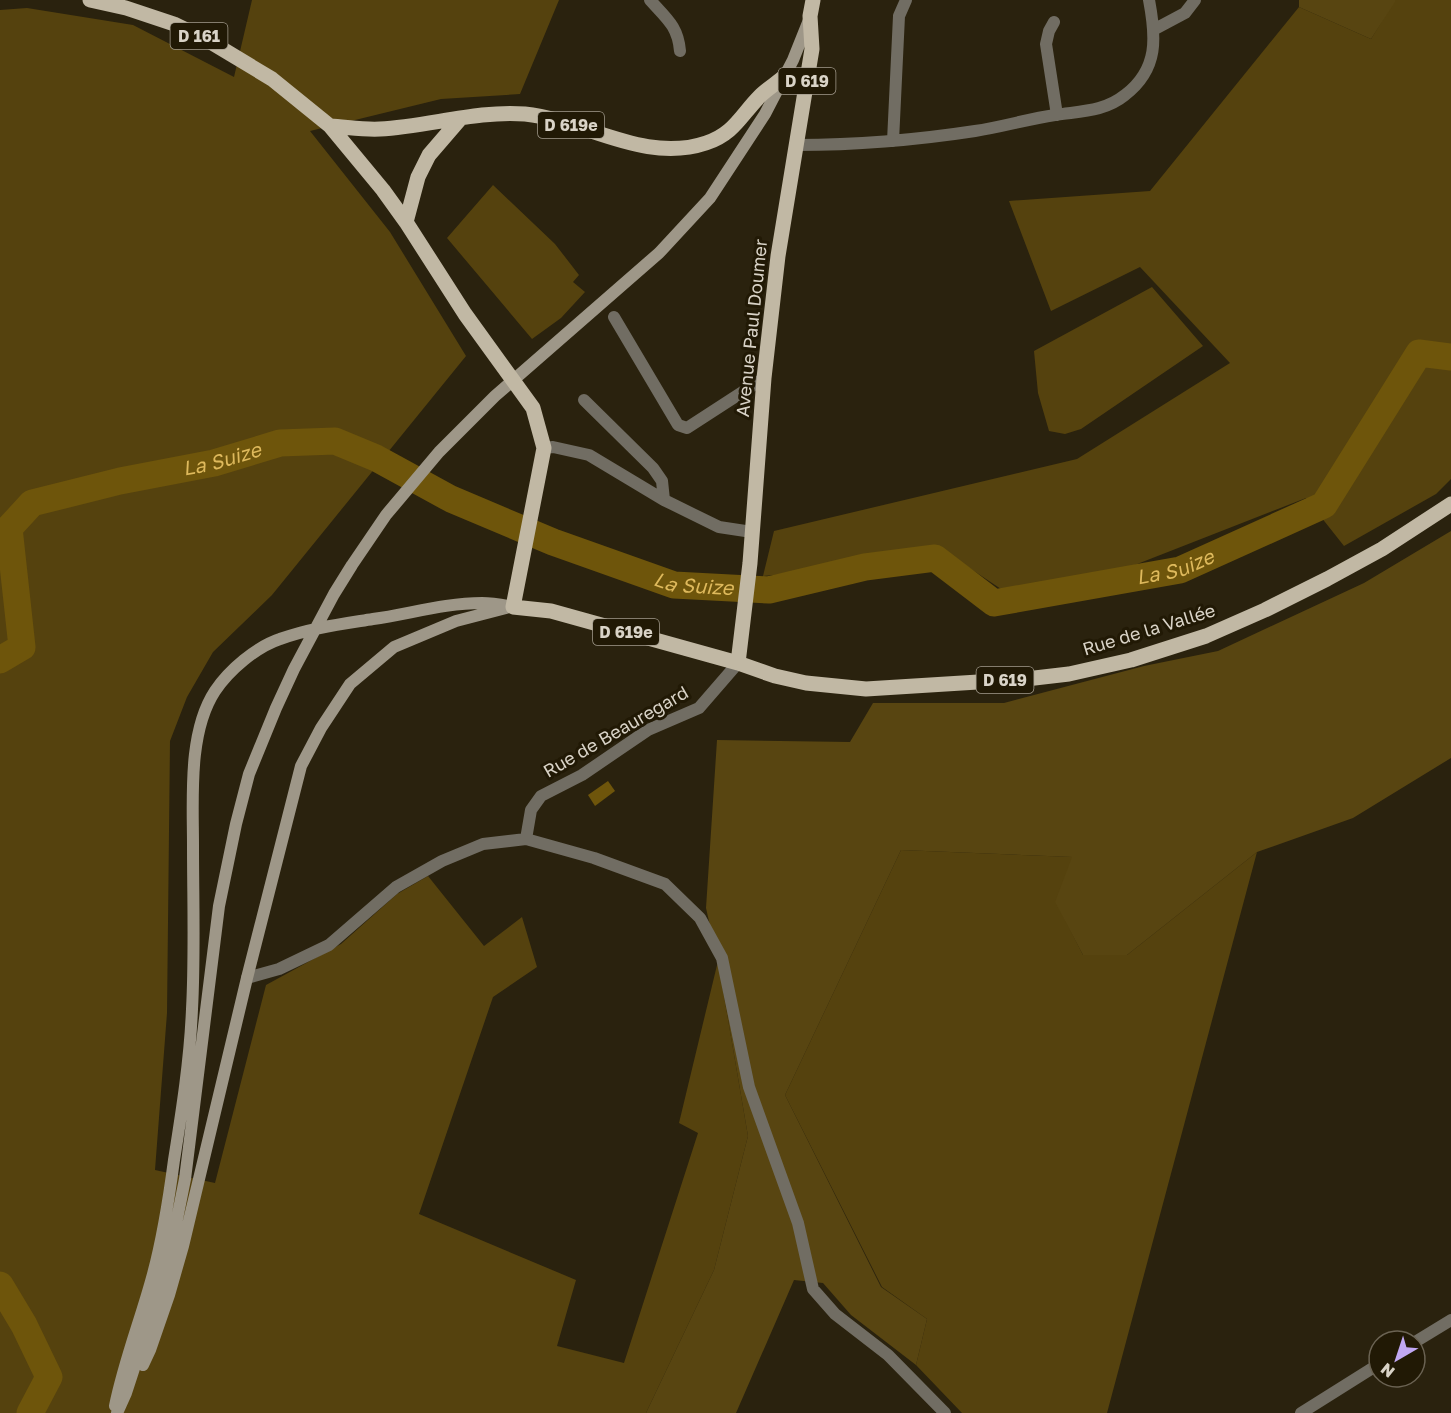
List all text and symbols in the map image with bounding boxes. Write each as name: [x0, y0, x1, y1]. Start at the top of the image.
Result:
road number: D 161: [170, 23, 228, 49]
road number: D 619: [778, 68, 836, 94]
road number: D 619e: [538, 112, 604, 138]
street label: Avenue Paul Doumer: [731, 238, 771, 418]
water label: La Suize: [180, 436, 265, 480]
water label: La Suize: [1134, 543, 1218, 589]
water label: La Suize: [651, 566, 735, 599]
street label: Rue de la Vallée: [1080, 598, 1218, 660]
road number: D 619e: [593, 619, 659, 645]
road number: D 619: [976, 667, 1034, 693]
street label: Rue de Beauregard: [539, 681, 692, 782]
north arrow: [1367, 1329, 1427, 1389]
text: N: [1377, 1359, 1399, 1382]

